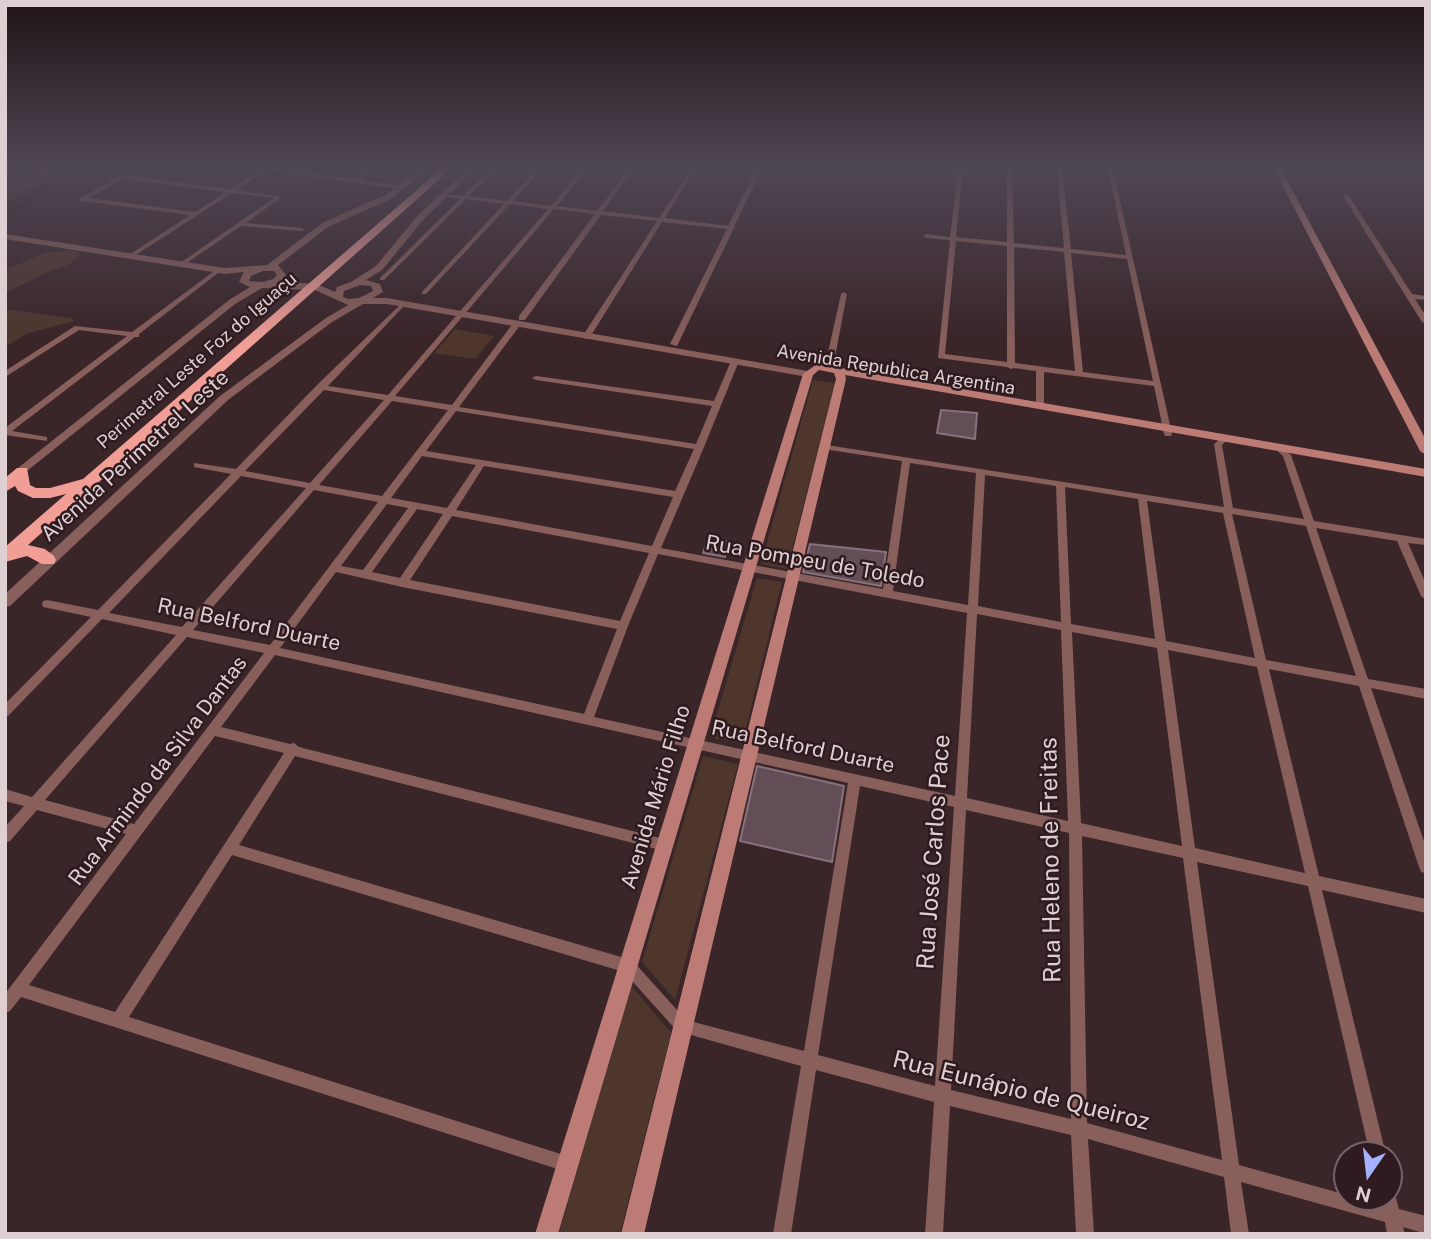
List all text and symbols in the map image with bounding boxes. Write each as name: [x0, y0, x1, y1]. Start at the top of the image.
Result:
street label: Perimetral Leste Foz do Iguaçu: [93, 268, 301, 454]
street label: Avenida Republica Argentina: [775, 340, 1017, 400]
street label: Avenida Perimetrel Leste: [36, 365, 234, 547]
street label: Rua Pompeu de Toledo: [703, 530, 927, 594]
street label: Rua Belford Duarte: [155, 593, 343, 657]
street label: Rua Armindo da Silva Dantas: [63, 651, 253, 891]
street label: Avenida Mário Filho: [616, 702, 696, 892]
street label: Rua Belford Duarte: [709, 715, 897, 779]
street label: Rua José Carlos Pace: [911, 734, 957, 970]
street label: Rua Heleno de Freitas: [1034, 737, 1068, 983]
street label: Rua Eunápio de Queiroz: [889, 1045, 1153, 1137]
north arrow: [1333, 1141, 1403, 1211]
text: N: [1354, 1182, 1373, 1207]

